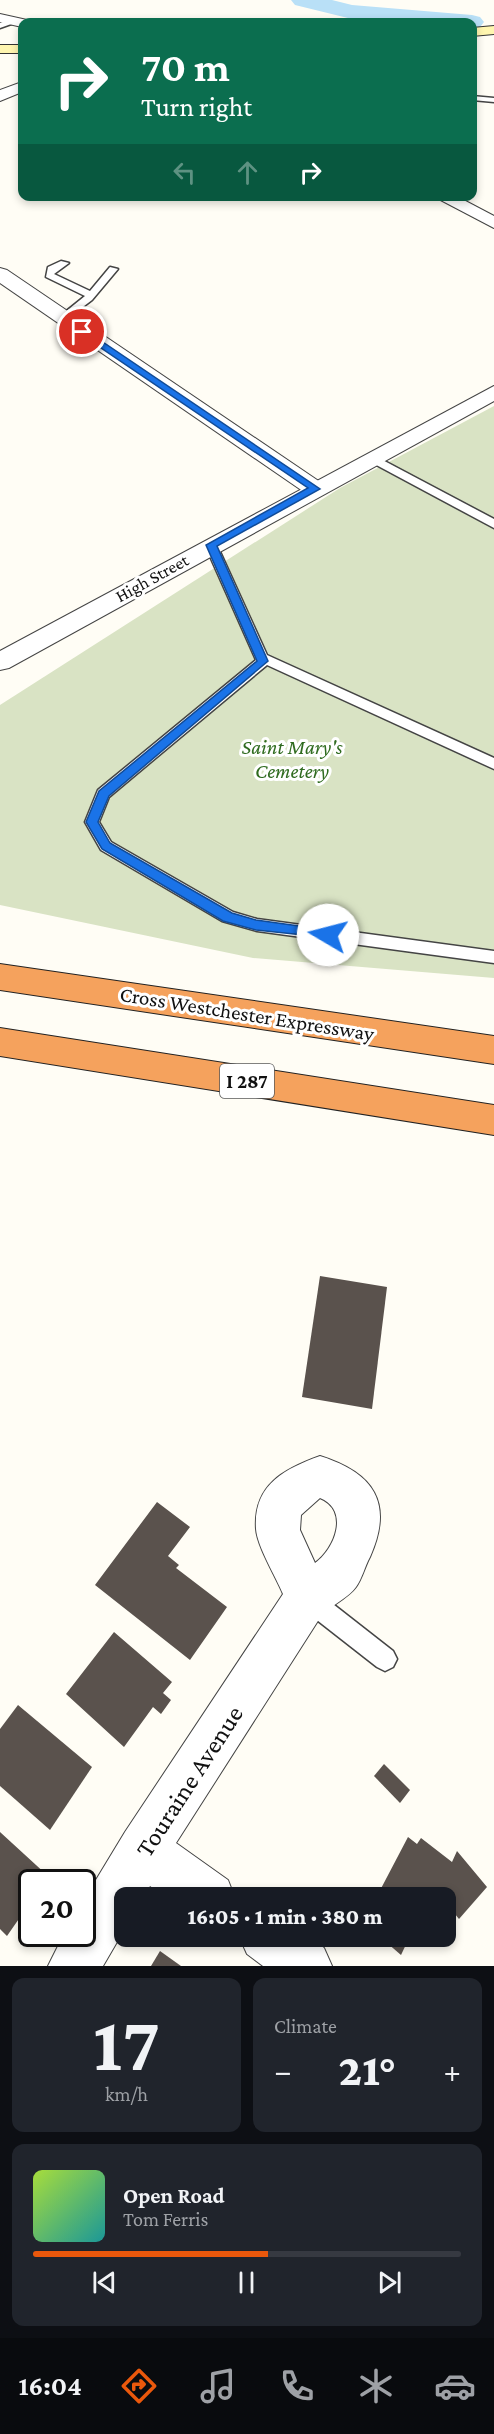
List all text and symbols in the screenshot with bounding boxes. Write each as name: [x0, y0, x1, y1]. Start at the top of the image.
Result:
icon: right: [42, 42, 120, 120]
text: 70 m: [141, 43, 230, 90]
text: Turn right: [141, 92, 252, 122]
icon: left: [168, 156, 201, 189]
icon: ahead: [231, 156, 264, 189]
icon: right: [294, 156, 327, 189]
pin: [56, 306, 107, 357]
icon: arrive: [65, 315, 98, 348]
street label: High Street: [112, 549, 193, 606]
park label: Saint Mary's Cemetery: [241, 735, 343, 783]
position arrow: [296, 903, 360, 967]
street label: Cross Westchester Expressway: [118, 982, 376, 1046]
road number: I 287: [220, 1064, 274, 1098]
street label: Touraine Avenue: [130, 1700, 249, 1862]
speed limit sign: 20: [18, 1869, 96, 1947]
text: 16:05 · 1 min · 380 m: [187, 1904, 383, 1929]
text: 17: [93, 2000, 160, 2087]
text: Climate: [274, 2015, 337, 2037]
text: 21°: [339, 2045, 396, 2095]
text: −: [274, 2052, 291, 2089]
text: +: [444, 2052, 461, 2089]
text: km/h: [105, 2083, 148, 2105]
text: Open Road: [123, 2183, 225, 2208]
text: Tom Ferris: [123, 2208, 208, 2230]
icon: previous: [88, 2266, 121, 2299]
icon: pause: [230, 2266, 263, 2299]
icon: next: [373, 2266, 406, 2299]
icon: directions: [118, 2365, 160, 2407]
icon: music: [197, 2365, 239, 2407]
icon: phone: [276, 2365, 318, 2407]
icon: climate: [355, 2365, 397, 2407]
icon: car: [434, 2365, 476, 2407]
text: 16:04: [18, 2371, 82, 2401]

